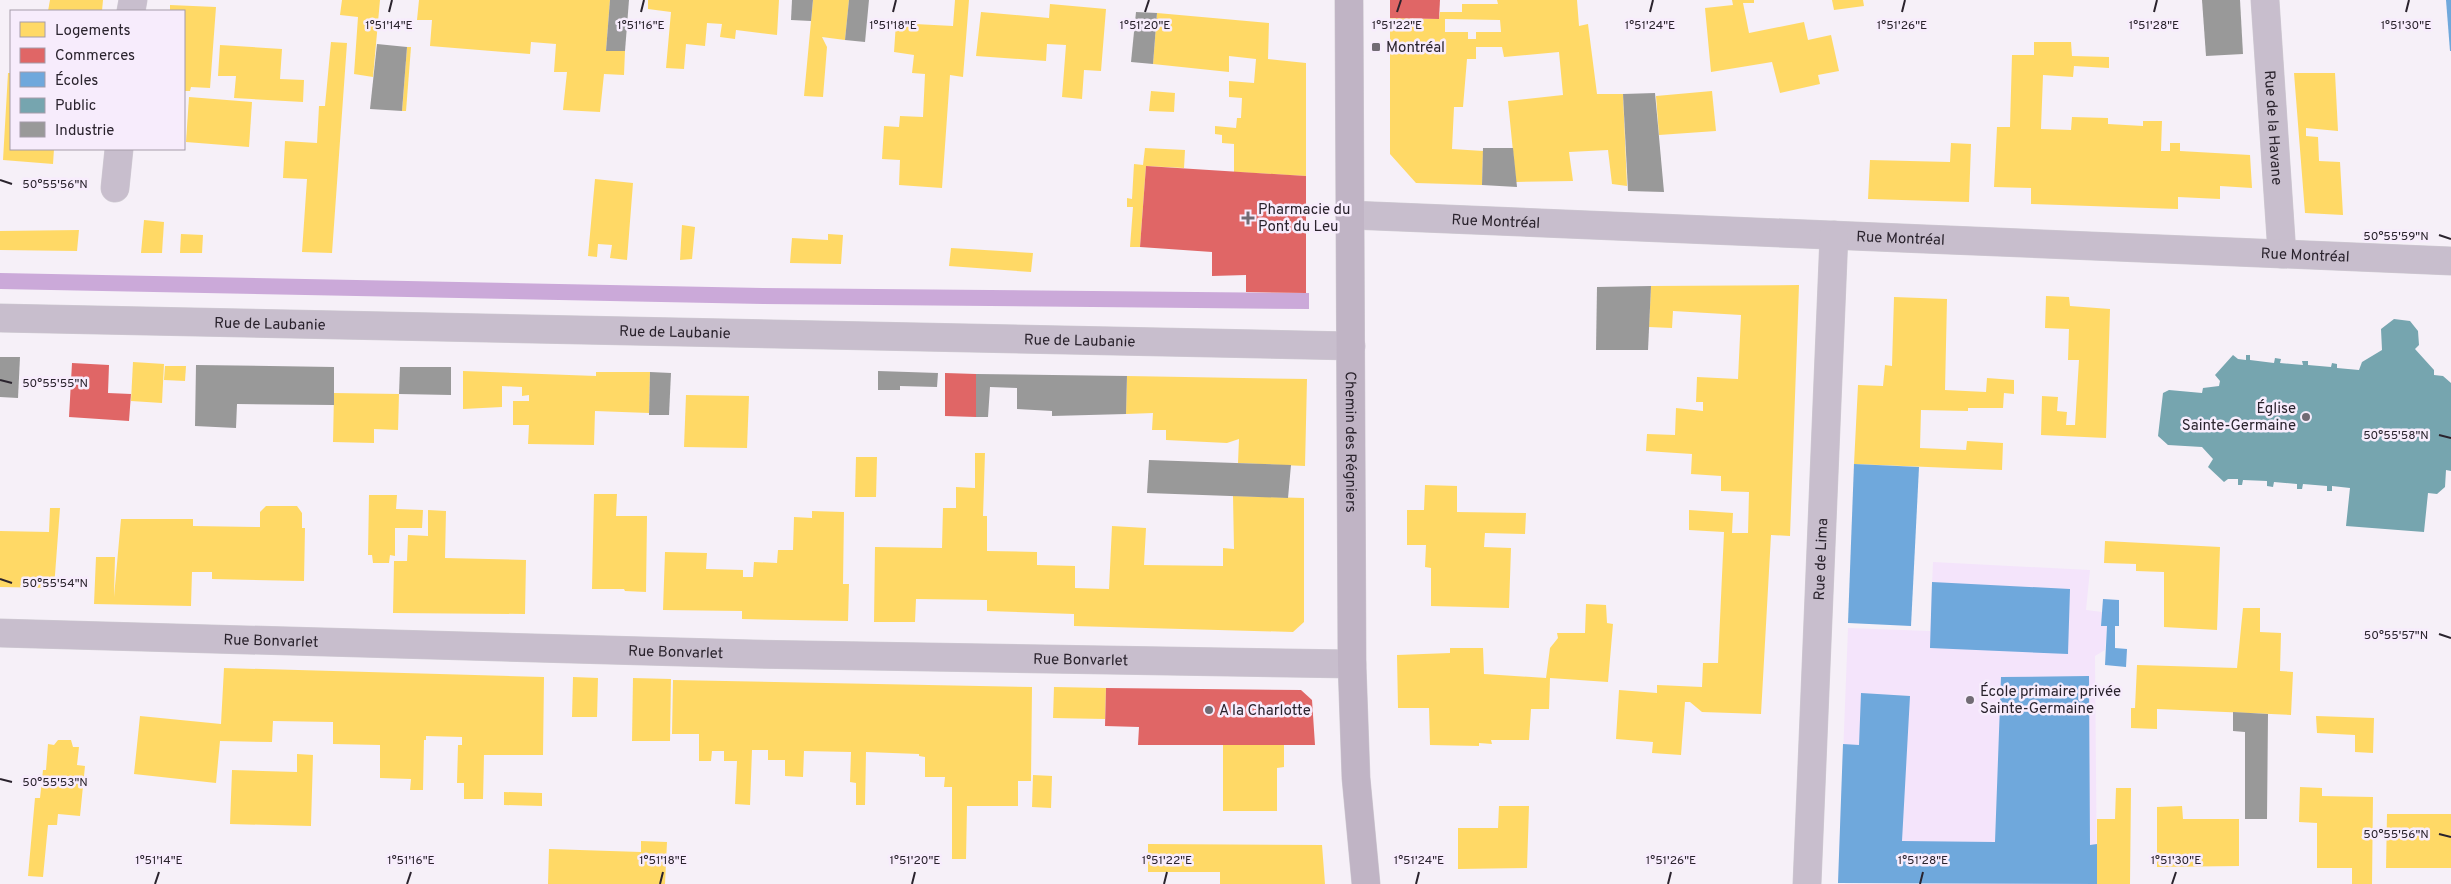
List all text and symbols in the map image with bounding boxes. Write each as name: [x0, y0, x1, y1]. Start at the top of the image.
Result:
legend: [10, 10, 185, 150]
text: 1°51'14"E: [365, 18, 413, 34]
text: 1°51'16"E: [617, 18, 665, 34]
text: 1°51'18"E: [869, 18, 917, 34]
text: 1°51'20"E: [1120, 18, 1170, 34]
text: 1°51'22"E: [1372, 18, 1422, 34]
text: 1°51'24"E: [1625, 18, 1675, 34]
text: 1°51'26"E: [1877, 18, 1927, 34]
text: 1°51'28"E: [2129, 18, 2179, 34]
text: 1°51'30"E: [2381, 18, 2431, 34]
text: Logements: [55, 22, 131, 41]
place label: Montréal: [1386, 39, 1445, 58]
marker: Montréal: [1370, 41, 1382, 53]
text: Commerces: [55, 47, 135, 66]
street label: Rue de la Havane: [2259, 70, 2285, 186]
text: Écoles: [55, 71, 98, 91]
text: Public: [55, 97, 96, 116]
text: Industrie: [55, 122, 114, 141]
text: 50°55'56"N: [22, 177, 88, 193]
place label: Pharmacie du Pont du Leu: [1258, 201, 1351, 237]
street label: Rue Montréal: [1451, 211, 1541, 234]
marker: Pharmacie du Pont du Leu: [1242, 212, 1254, 224]
street label: Rue Montréal: [1856, 228, 1945, 251]
text: 50°55'59"N: [2363, 229, 2429, 245]
street label: Rue Montréal: [2260, 245, 2350, 268]
street label: Rue de Laubanie: [214, 314, 326, 336]
street label: Rue de Laubanie: [619, 323, 731, 344]
street label: Rue de Laubanie: [1024, 331, 1136, 353]
street label: Chemin des Régniers: [1340, 371, 1359, 513]
text: 50°55'55"N: [22, 376, 88, 392]
place label: Église Sainte-Germaine: [2182, 399, 2296, 436]
marker: Église Sainte-Germaine: [2300, 411, 2312, 423]
text: 50°55'58"N: [2363, 428, 2429, 444]
street label: Rue de Lima: [1811, 518, 1833, 601]
text: 50°55'54"N: [22, 576, 88, 592]
text: 50°55'57"N: [2364, 628, 2428, 644]
street label: Rue Bonvarlet: [223, 631, 319, 653]
street label: Rue Bonvarlet: [628, 643, 724, 664]
street label: Rue Bonvarlet: [1033, 651, 1128, 671]
place label: École primaire privée Sainte-Germaine: [1980, 682, 2121, 719]
marker: École primaire privée Sainte-Germaine: [1964, 694, 1976, 706]
place label: A la Charlotte: [1219, 702, 1311, 721]
marker: A la Charlotte: [1203, 704, 1215, 716]
text: 50°55'53"N: [22, 775, 88, 791]
text: 50°55'56"N: [2363, 827, 2429, 843]
text: 1°51'14"E: [135, 853, 183, 869]
text: 1°51'16"E: [387, 853, 435, 869]
text: 1°51'18"E: [639, 853, 687, 869]
text: 1°51'20"E: [890, 853, 940, 869]
text: 1°51'22"E: [1142, 853, 1192, 869]
text: 1°51'24"E: [1394, 853, 1444, 869]
text: 1°51'26"E: [1646, 853, 1696, 869]
text: 1°51'28"E: [1898, 853, 1948, 869]
text: 1°51'30"E: [2151, 853, 2201, 869]

